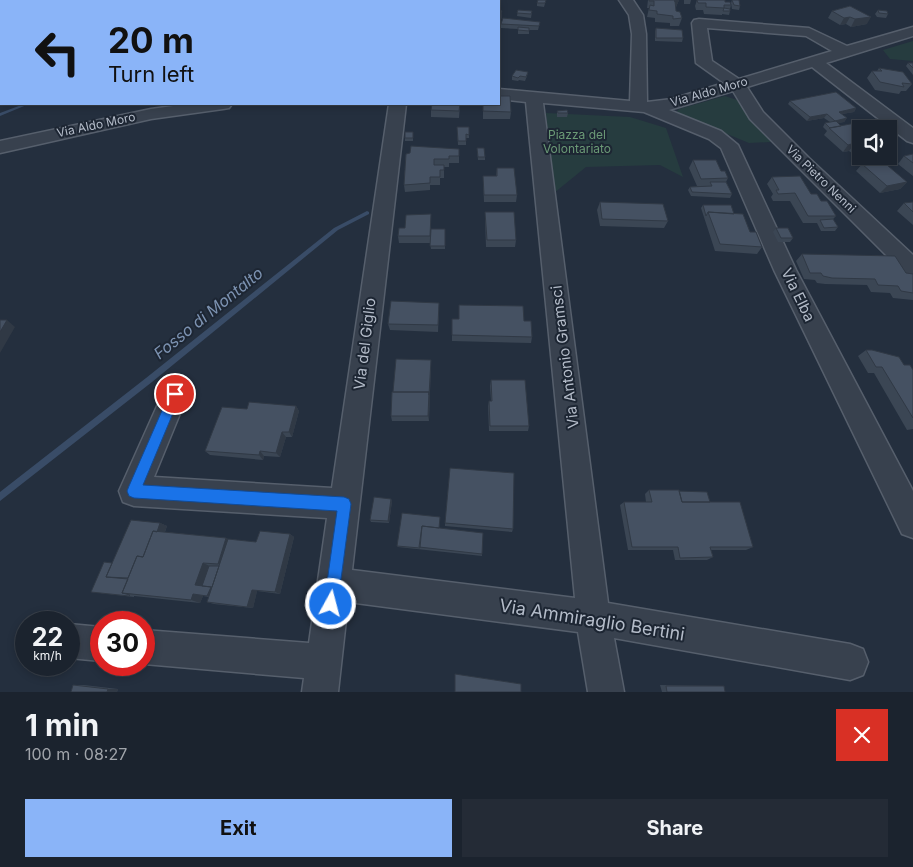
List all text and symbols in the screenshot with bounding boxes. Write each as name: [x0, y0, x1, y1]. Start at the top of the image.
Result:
text: 20 m: [108, 19, 194, 61]
icon: left: [25, 20, 90, 85]
text: Turn left: [108, 61, 194, 87]
street label: Via Aldo Moro: [668, 73, 749, 110]
street label: Via Aldo Moro: [55, 109, 137, 140]
map controls: [852, 120, 897, 165]
button: sound: [852, 120, 897, 165]
park label: Piazza del Volontariato: [543, 127, 611, 156]
street label: Via Pietro Nenni: [783, 142, 859, 216]
water label: Fosso di Montalto: [149, 263, 267, 363]
street label: Via Elba: [777, 265, 819, 325]
street label: Via Antonio Gramsci: [546, 285, 583, 430]
street label: Via del Giglio: [349, 297, 380, 391]
pin: [154, 373, 196, 415]
icon: arrive: [161, 380, 189, 408]
position arrow: [304, 577, 356, 629]
street label: Via Ammiraglio Bertini: [498, 594, 686, 645]
speed limit sign: 30: [90, 611, 155, 676]
text: 22: [32, 622, 63, 652]
text: km/h: [33, 648, 62, 663]
text: 1 min: [25, 707, 99, 743]
button: close: [836, 709, 888, 761]
text: 100 m · 08:27: [25, 744, 127, 764]
button: Exit: [25, 799, 452, 857]
button: Share: [462, 799, 888, 857]

